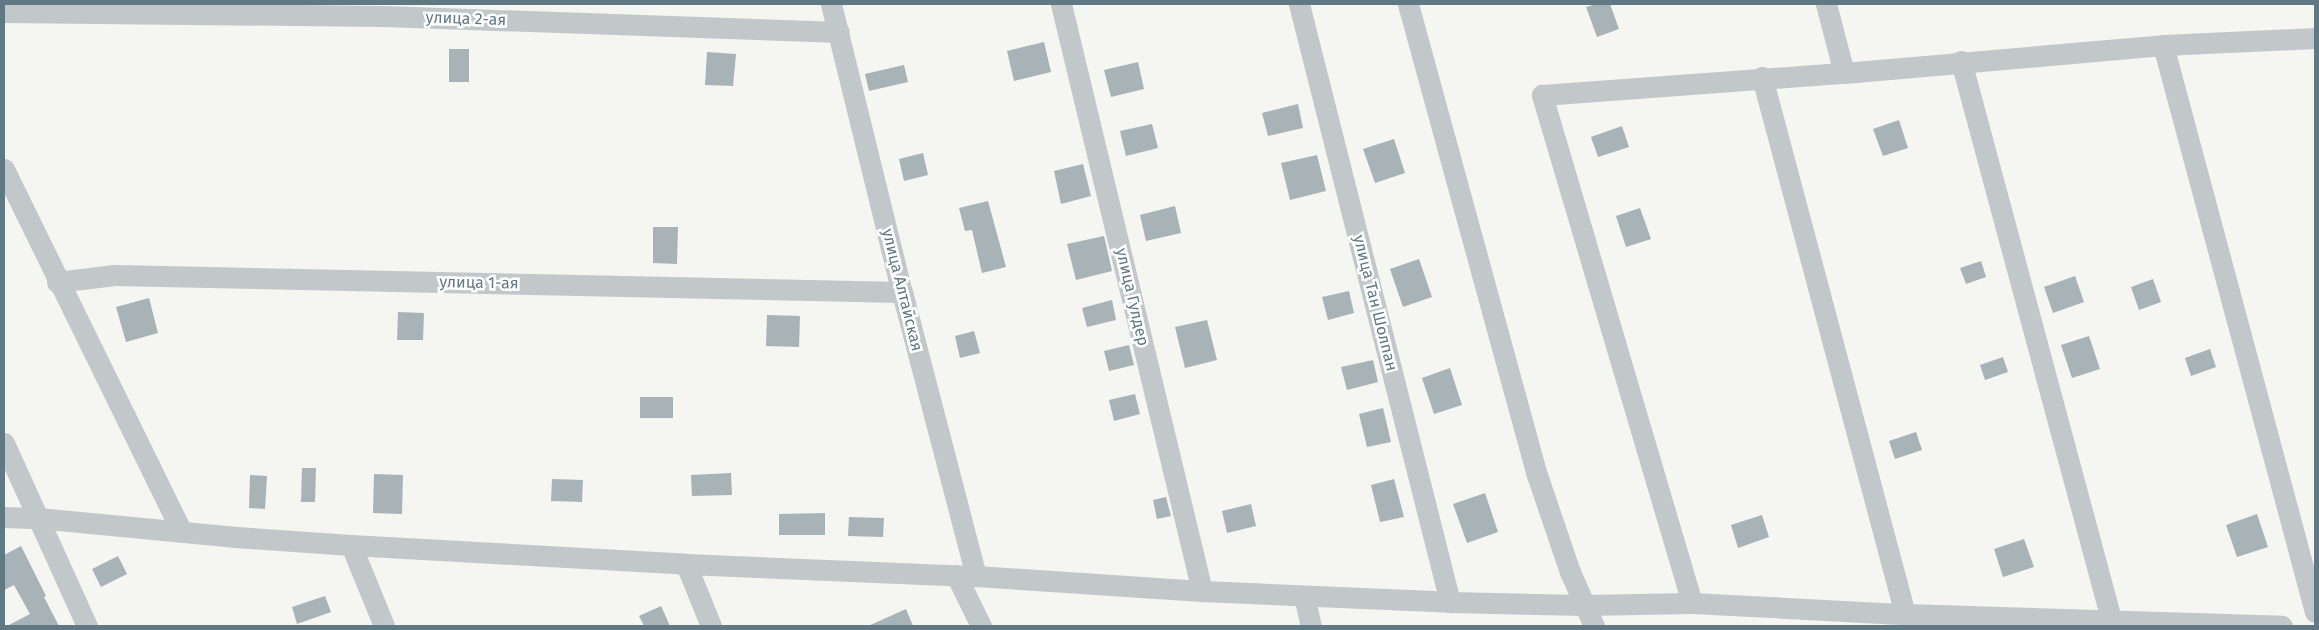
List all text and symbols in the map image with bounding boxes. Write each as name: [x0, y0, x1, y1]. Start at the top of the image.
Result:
street label: улица 2-ая: [425, 8, 507, 30]
street label: улица Алтайская: [878, 227, 926, 353]
street label: улица Тан Шолпан: [1349, 233, 1401, 373]
street label: улица Гулдер: [1111, 246, 1153, 348]
street label: улица 1-ая: [439, 273, 519, 293]

